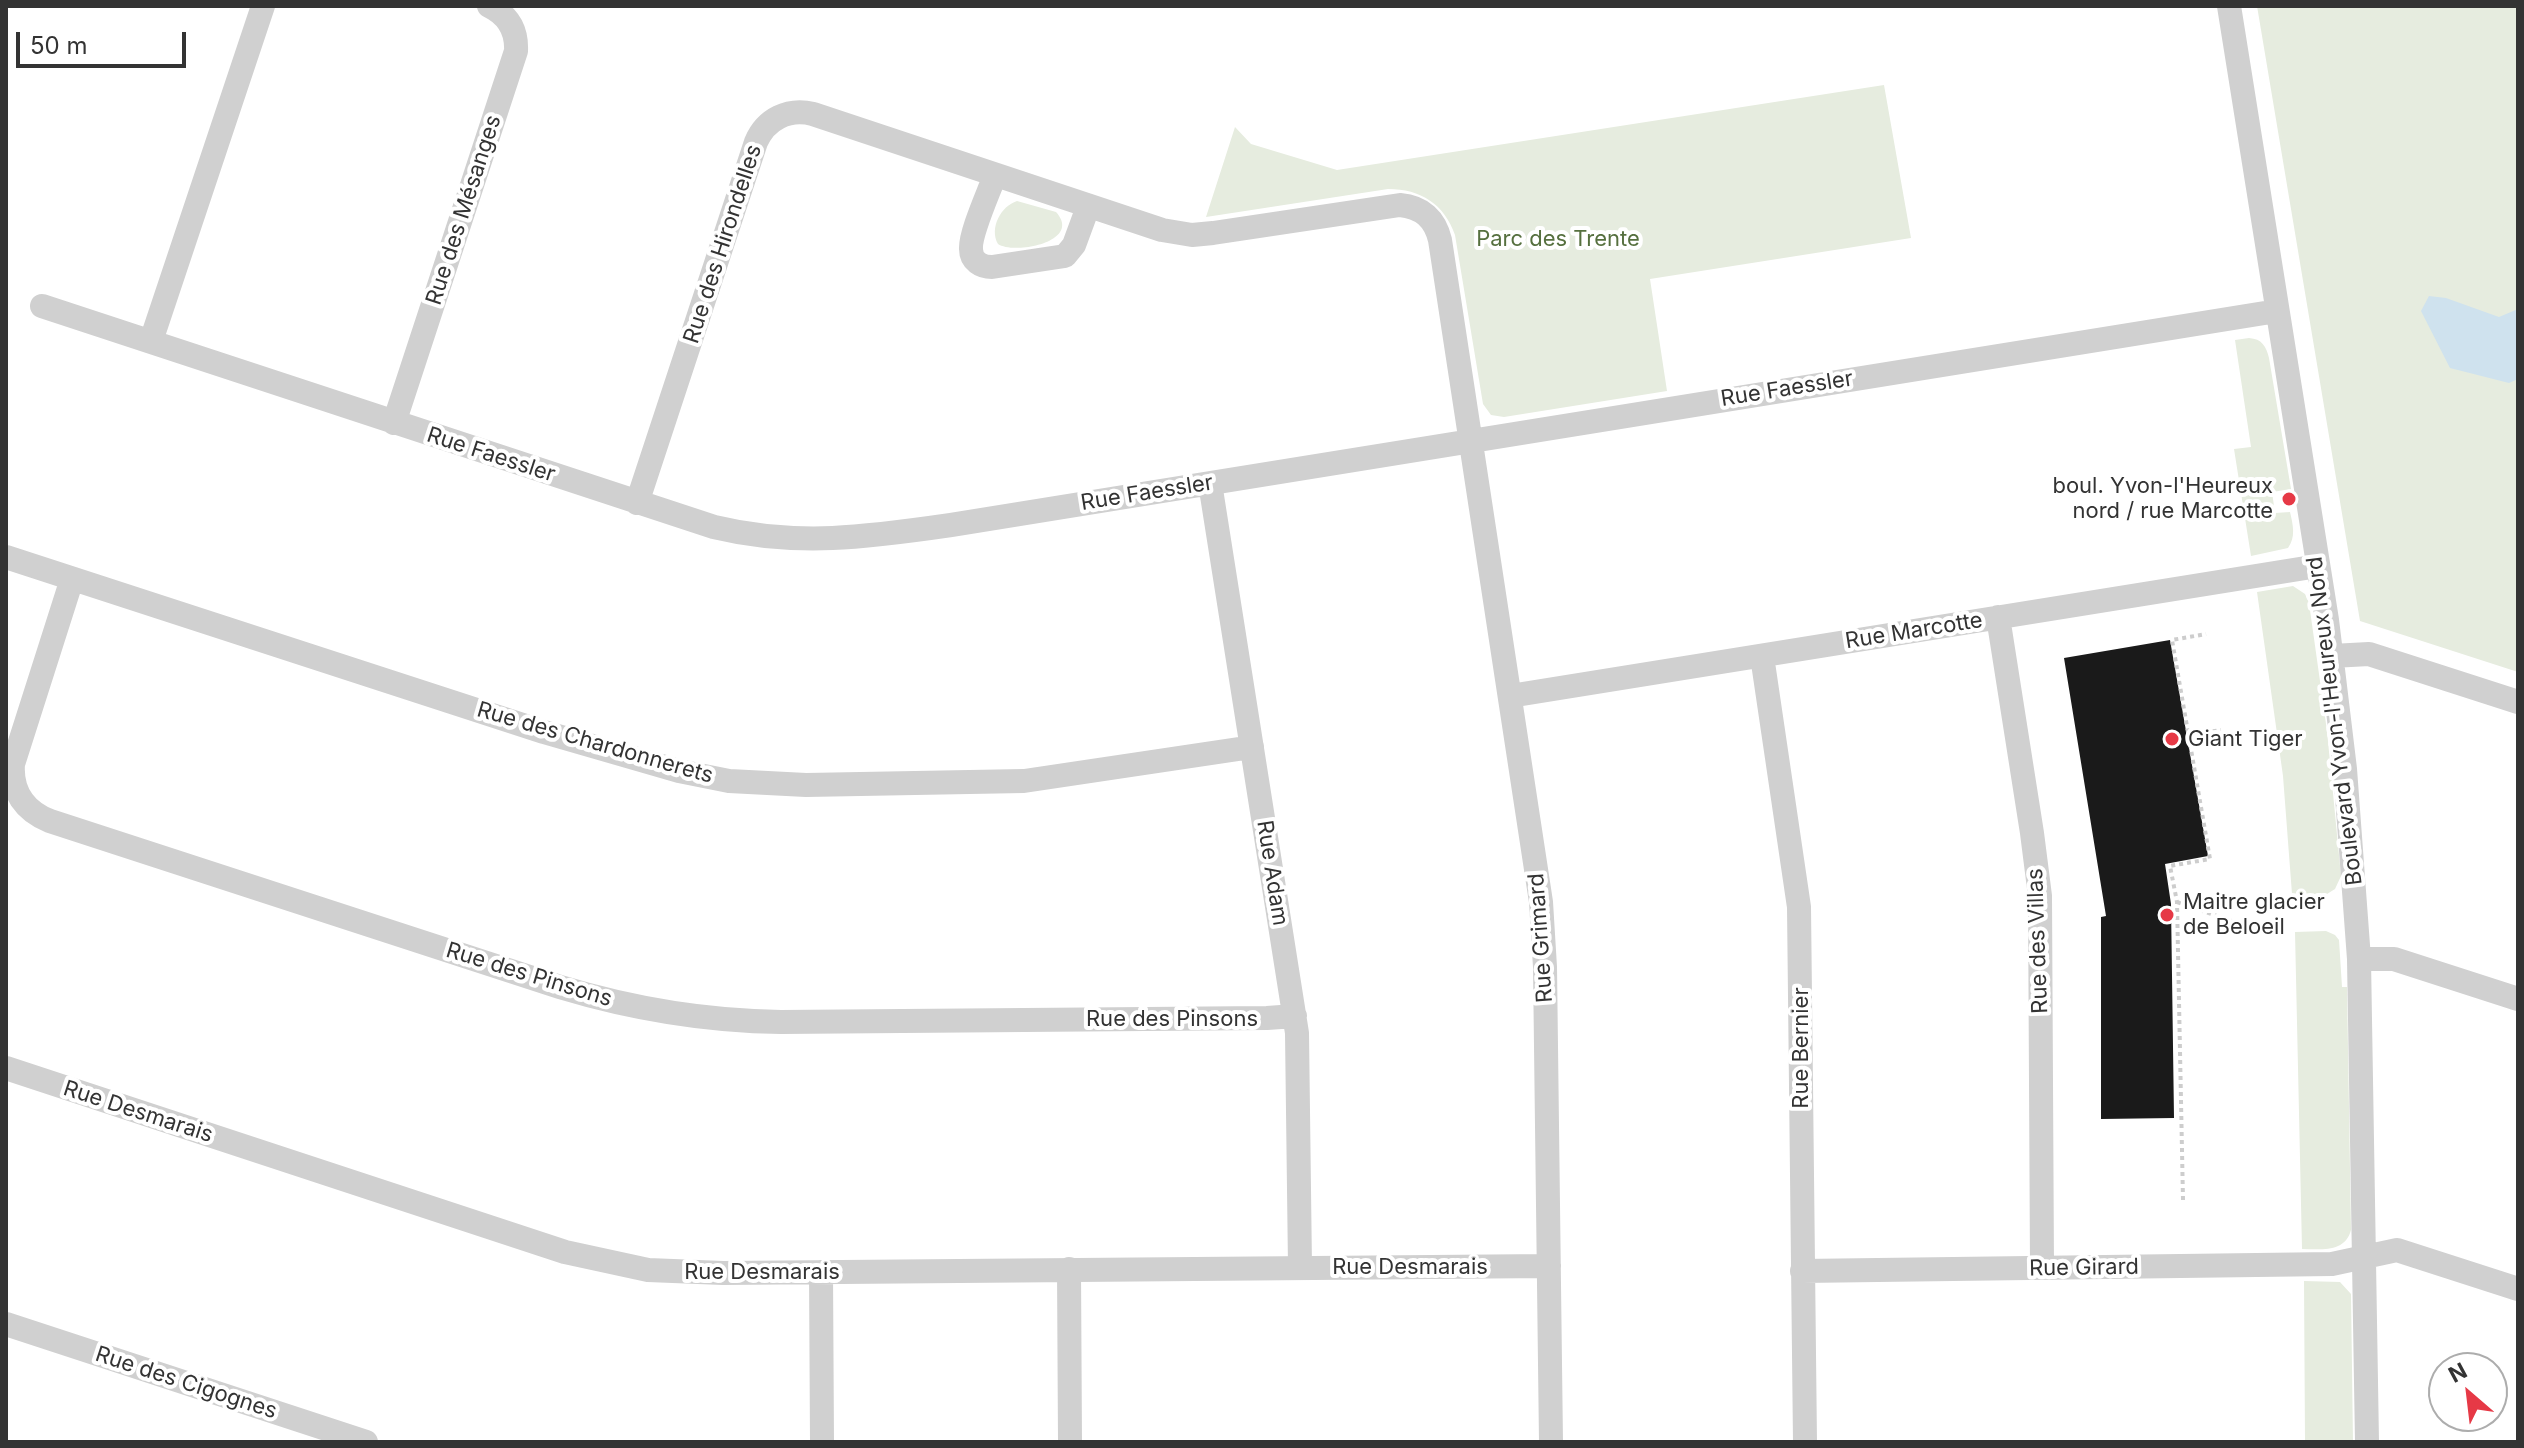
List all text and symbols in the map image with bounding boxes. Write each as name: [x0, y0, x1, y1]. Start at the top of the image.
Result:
scale bar: [20, 16, 190, 66]
text: 50 m: [30, 31, 88, 60]
street label: Rue des Mésanges: [421, 112, 507, 308]
street label: Rue des Hirondelles: [678, 141, 768, 347]
park label: Parc des Trente: [1476, 226, 1640, 252]
street label: Rue Faessler: [1719, 366, 1855, 412]
street label: Rue Faessler: [423, 422, 559, 488]
street label: Rue Faessler: [1079, 470, 1215, 516]
place label: boul. Yvon-l'Heureux nord / rue Marcotte: [2052, 473, 2273, 524]
marker: boul. Yvon-l'Heureux nord / rue Marcotte: [2280, 490, 2298, 508]
street label: Boulevard Yvon-l'Heureux Nord: [2302, 555, 2368, 887]
street label: Rue Marcotte: [1844, 607, 1984, 655]
street label: Rue des Chardonnerets: [474, 697, 716, 789]
place label: Giant Tiger: [2188, 726, 2303, 752]
marker: Giant Tiger: [2163, 730, 2181, 748]
street label: Rue Adam: [1251, 818, 1293, 928]
street label: Rue des Villas: [2022, 868, 2054, 1014]
street label: Rue Grimard: [1523, 872, 1559, 1004]
place label: Maitre glacier de Beloeil: [2183, 889, 2325, 940]
marker: Maitre glacier de Beloeil: [2158, 906, 2176, 924]
street label: Rue des Pinsons: [443, 937, 615, 1013]
street label: Rue Bernier: [1788, 987, 1814, 1109]
street label: Rue des Pinsons: [1086, 1006, 1258, 1032]
street label: Rue Desmarais: [60, 1075, 216, 1149]
street label: Rue Desmarais: [1332, 1254, 1488, 1280]
street label: Rue Girard: [2029, 1254, 2139, 1282]
street label: Rue Desmarais: [684, 1259, 840, 1285]
street label: Rue des Cigognes: [92, 1341, 280, 1425]
north arrow: [2428, 1352, 2508, 1432]
text: N: [2444, 1357, 2471, 1388]

